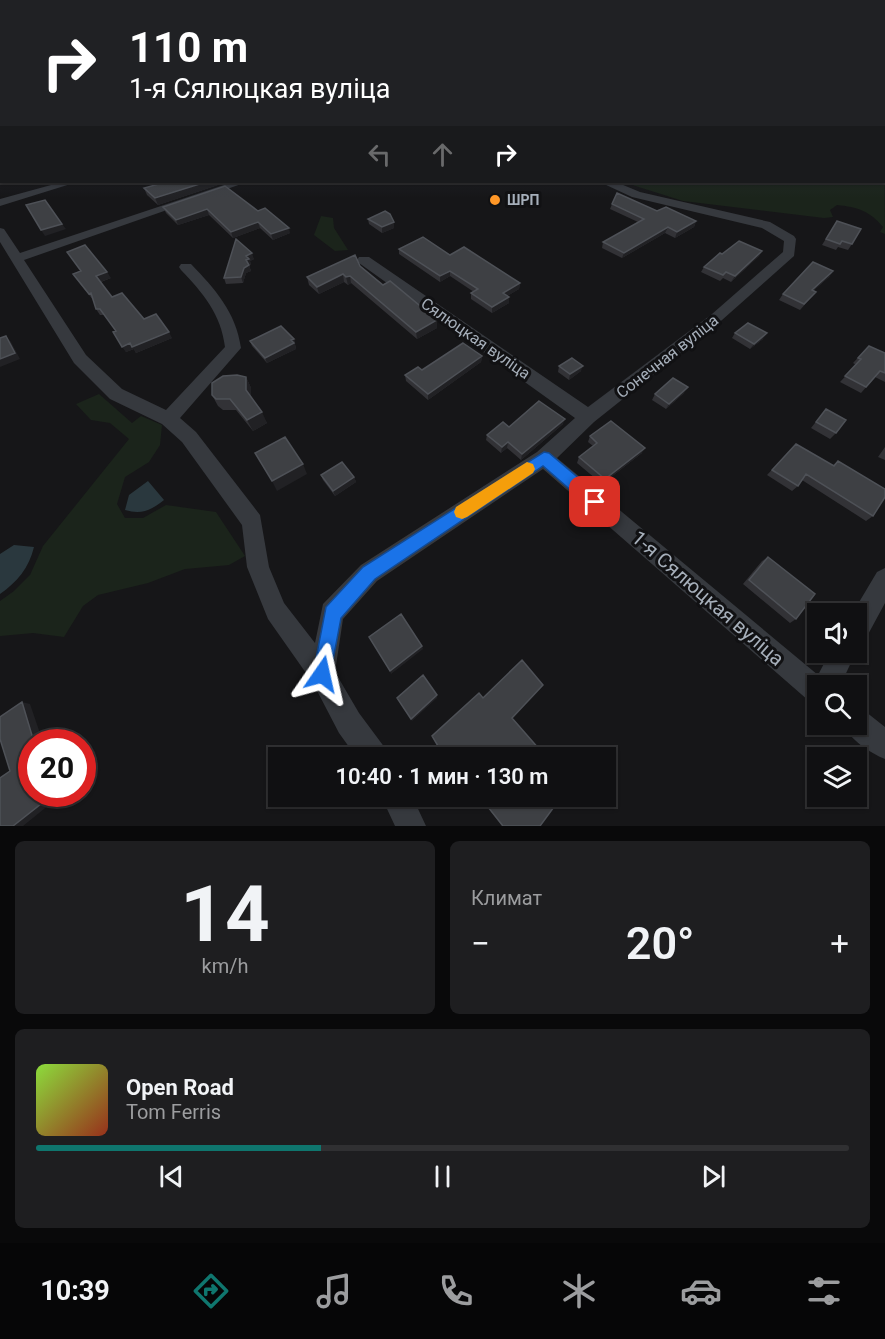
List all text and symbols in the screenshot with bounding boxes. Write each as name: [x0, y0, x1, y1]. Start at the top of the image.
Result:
text: 110 m: [129, 23, 248, 72]
icon: right: [30, 24, 108, 102]
text: 1-я Сялюцкая вуліца: [129, 73, 390, 105]
icon: left: [363, 138, 396, 171]
icon: ahead: [426, 138, 459, 171]
icon: right: [489, 138, 522, 171]
place label: ШРП: [507, 192, 539, 208]
marker: ШРП: [488, 193, 502, 207]
street label: Сялюцкая вуліца: [418, 294, 534, 383]
street label: Сонечная вуліца: [612, 311, 722, 402]
pin: [569, 476, 620, 527]
icon: arrive: [578, 485, 611, 518]
street label: 1-я Сялюцкая вуліца: [627, 525, 789, 671]
map controls: [807, 603, 867, 807]
button: sound: [807, 603, 867, 663]
position arrow: [290, 642, 354, 706]
button: search: [807, 675, 867, 735]
speed limit sign: 20: [18, 729, 96, 807]
button: layers: [807, 747, 867, 807]
text: 10:40 · 1 мин · 130 m: [336, 764, 548, 789]
text: 14: [180, 869, 270, 960]
text: Климат: [471, 886, 542, 910]
text: 20°: [626, 917, 694, 970]
text: −: [471, 924, 490, 963]
text: +: [830, 924, 849, 963]
text: km/h: [202, 954, 248, 978]
text: Open Road: [126, 1075, 234, 1100]
text: Tom Ferris: [126, 1100, 221, 1124]
icon: previous: [155, 1160, 188, 1193]
icon: pause: [426, 1160, 459, 1193]
icon: next: [697, 1160, 730, 1193]
icon: directions: [190, 1270, 232, 1312]
icon: music: [313, 1270, 355, 1312]
icon: phone: [435, 1270, 477, 1312]
icon: climate: [558, 1270, 600, 1312]
icon: car: [680, 1270, 722, 1312]
icon: filters: [803, 1270, 845, 1312]
text: 10:39: [40, 1275, 110, 1307]

